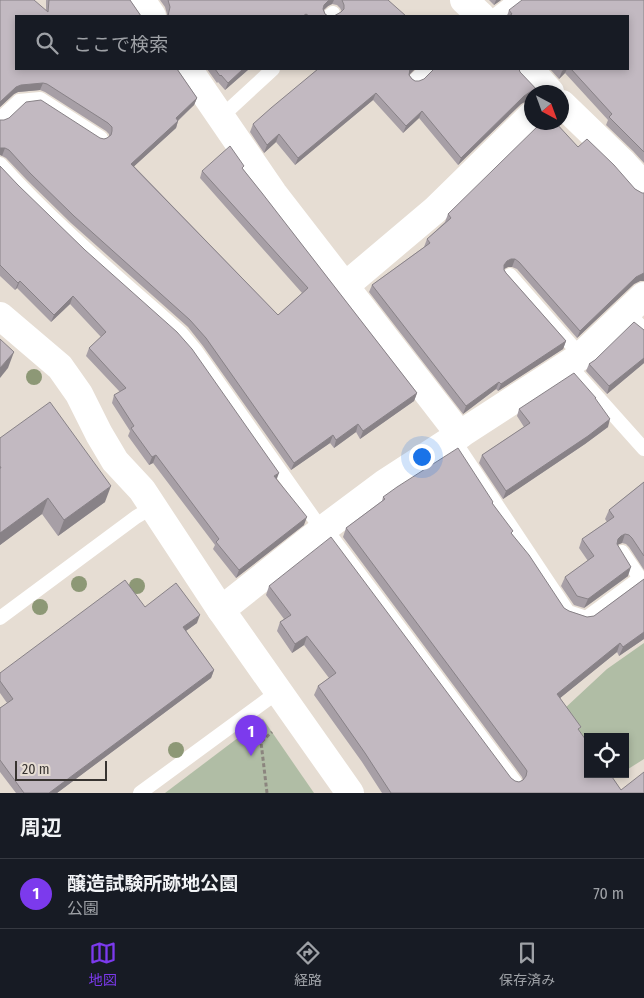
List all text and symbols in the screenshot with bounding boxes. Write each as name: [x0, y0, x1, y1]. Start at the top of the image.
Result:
search box: [15, 15, 629, 70]
icon: search: [33, 29, 61, 57]
text: ここで検索: [73, 33, 168, 56]
north arrow: [524, 85, 569, 130]
your location: [409, 444, 435, 470]
pin: 1: [235, 715, 267, 756]
map controls: [584, 733, 629, 778]
button: locate: [584, 733, 629, 778]
scale bar: [15, 758, 108, 781]
text: 20 m: [22, 761, 50, 778]
text: 周辺: [20, 815, 62, 841]
text: 醸造試験所跡地公園: [67, 872, 238, 895]
text: 1: [33, 884, 39, 903]
text: 70 m: [593, 884, 624, 903]
text: 公園: [67, 899, 99, 918]
tab: 地図: [89, 939, 117, 989]
tab: 経路: [294, 939, 322, 989]
tab: 保存済み: [499, 939, 555, 989]

